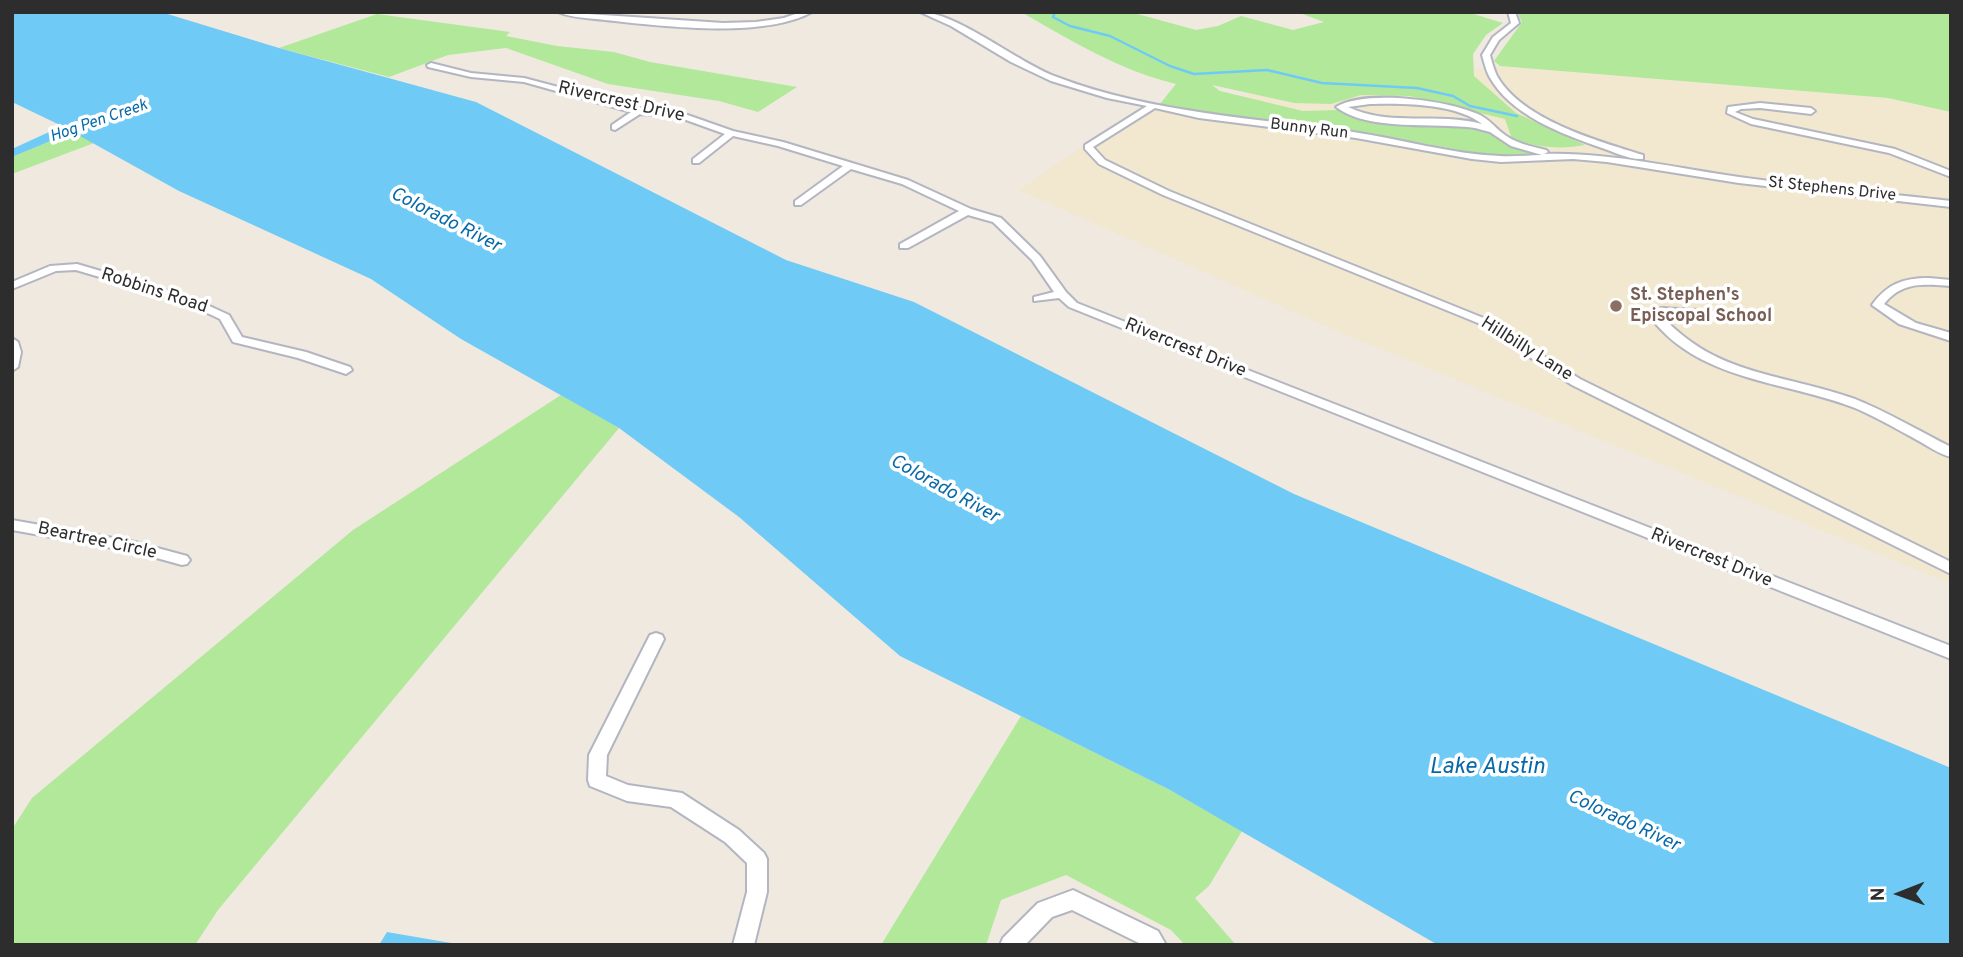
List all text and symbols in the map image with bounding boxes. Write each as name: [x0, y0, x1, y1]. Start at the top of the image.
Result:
street label: Rivercrest Drive: [556, 78, 686, 128]
water label: Hog Pen Creek: [48, 96, 150, 148]
street label: Bunny Run: [1269, 116, 1349, 144]
street label: St Stephens Drive: [1767, 174, 1897, 206]
water label: Colorado River: [386, 183, 504, 259]
street label: Robbins Road: [98, 265, 210, 319]
place label: St. Stephen's Episcopal School: [1630, 285, 1772, 328]
marker: St. Stephen's Episcopal School: [1608, 298, 1624, 314]
street label: Hillbilly Lane: [1476, 313, 1576, 387]
street label: Rivercrest Drive: [1121, 315, 1249, 383]
water label: Colorado River: [886, 451, 1002, 529]
street label: Beartree Circle: [35, 519, 159, 565]
street label: Rivercrest Drive: [1647, 525, 1775, 593]
water label: Lake Austin: [1429, 754, 1545, 782]
water label: Colorado River: [1563, 786, 1683, 858]
north arrow: [1865, 859, 1935, 929]
text: N: [1867, 887, 1891, 901]

